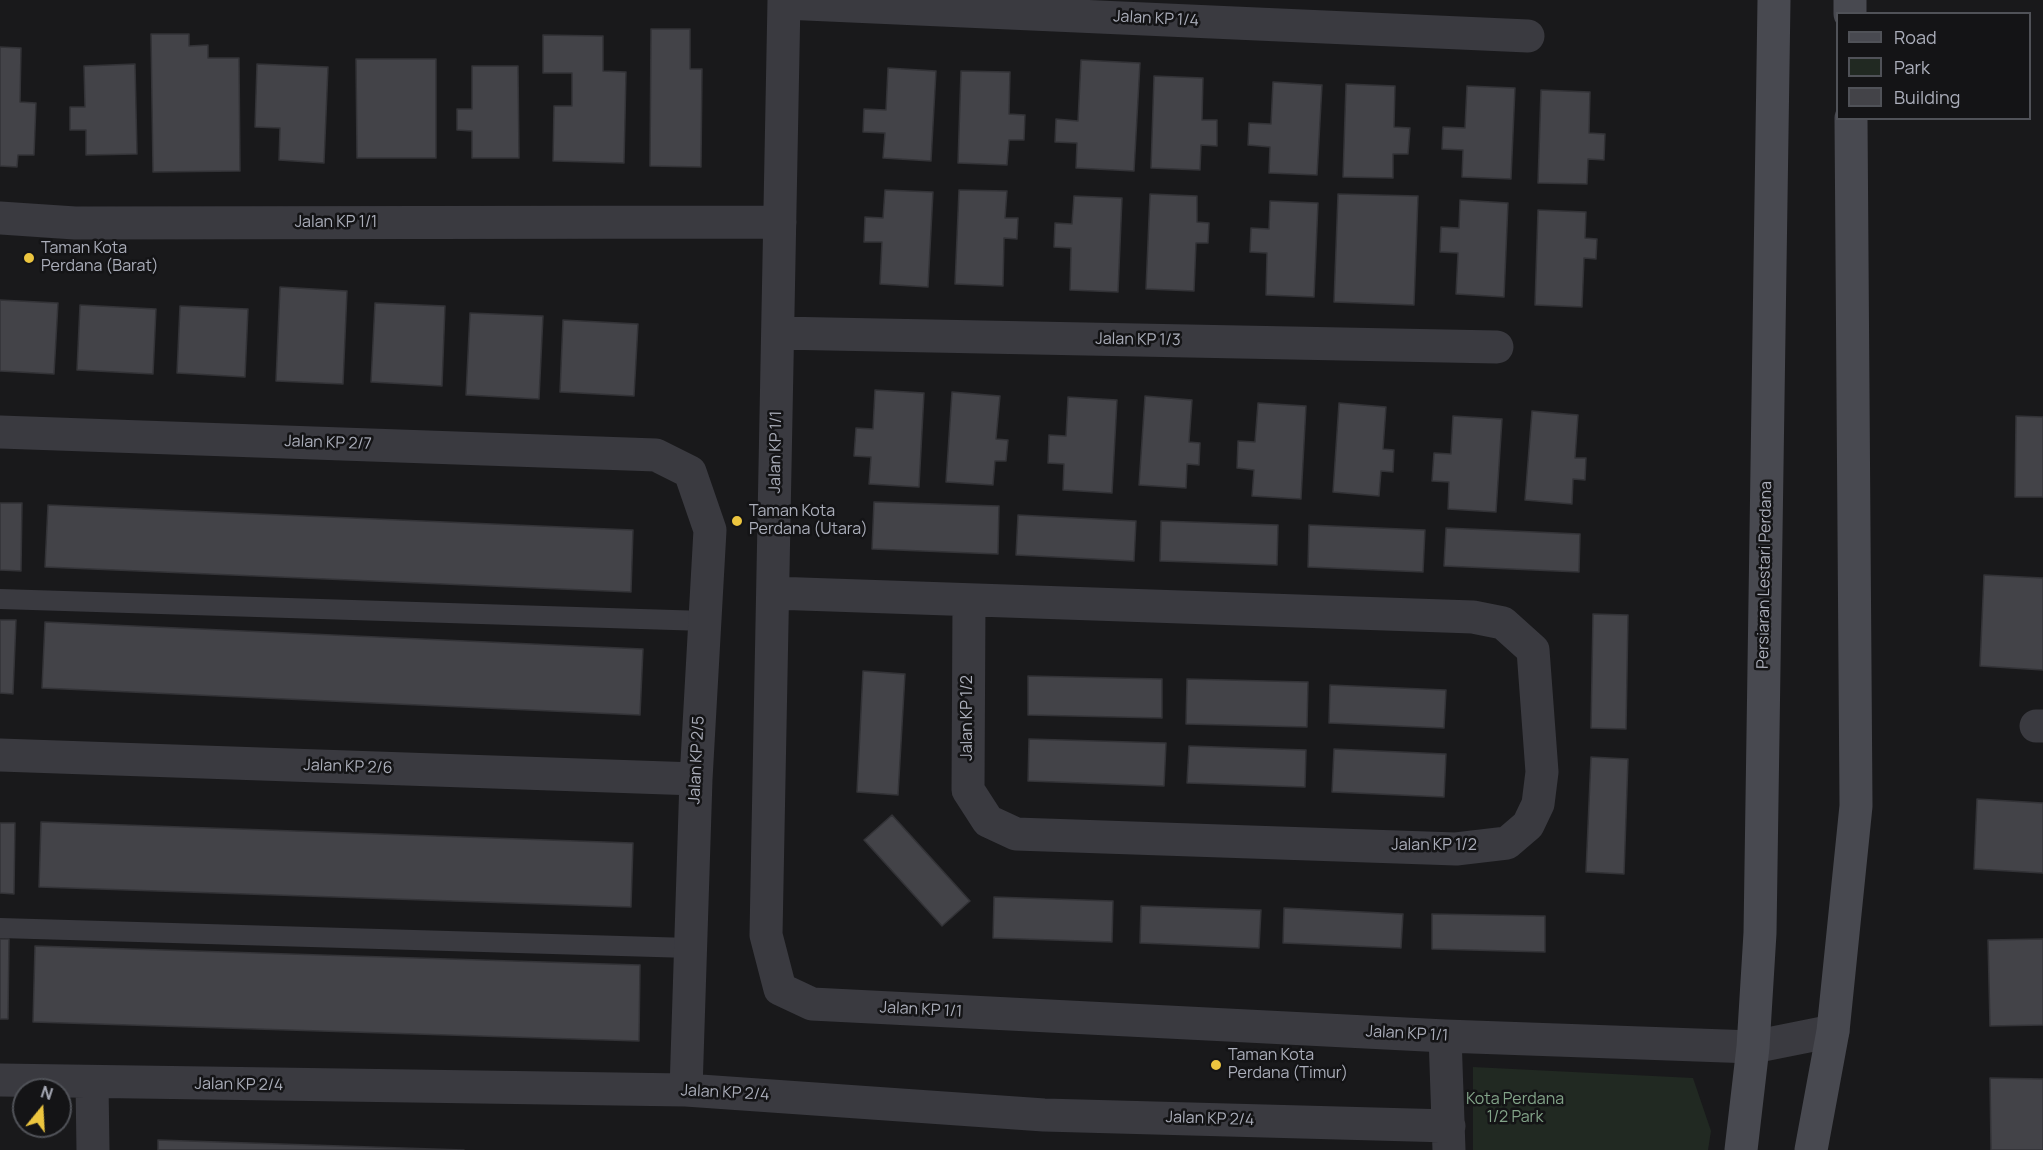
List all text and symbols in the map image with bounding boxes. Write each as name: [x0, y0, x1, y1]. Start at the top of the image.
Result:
street label: Jalan KP 1/4: [1113, 7, 1199, 31]
legend: [1836, 12, 2031, 120]
text: Road: [1894, 25, 1937, 49]
text: Park: [1894, 55, 1930, 79]
text: Building: [1894, 85, 1960, 109]
street label: Jalan KP 1/1: [295, 213, 377, 233]
place label: Taman Kota Perdana (Barat): [41, 239, 159, 277]
marker: Taman Kota Perdana (Barat): [22, 251, 36, 265]
street label: Jalan KP 1/3: [1095, 330, 1181, 350]
street label: Jalan KP 1/1: [766, 411, 786, 493]
street label: Jalan KP 2/7: [284, 432, 372, 454]
street label: Persiaran Lestari Perdana: [1754, 481, 1776, 669]
place label: Taman Kota Perdana (Utara): [749, 502, 868, 540]
marker: Taman Kota Perdana (Utara): [730, 514, 744, 528]
street label: Jalan KP 1/2: [958, 675, 978, 761]
street label: Jalan KP 2/5: [685, 715, 709, 805]
street label: Jalan KP 2/6: [303, 756, 393, 778]
street label: Jalan KP 1/2: [1391, 836, 1477, 856]
street label: Jalan KP 1/1: [879, 998, 963, 1022]
street label: Jalan KP 1/1: [1365, 1022, 1449, 1046]
place label: Taman Kota Perdana (Timur): [1228, 1046, 1348, 1084]
marker: Taman Kota Perdana (Timur): [1209, 1058, 1223, 1072]
street label: Jalan KP 2/4: [194, 1075, 284, 1095]
north arrow: [12, 1078, 72, 1138]
text: N: [38, 1081, 56, 1105]
street label: Jalan KP 2/4: [680, 1081, 770, 1105]
park label: Kota Perdana 1/2 Park: [1466, 1090, 1564, 1128]
street label: Jalan KP 2/4: [1165, 1108, 1255, 1130]

